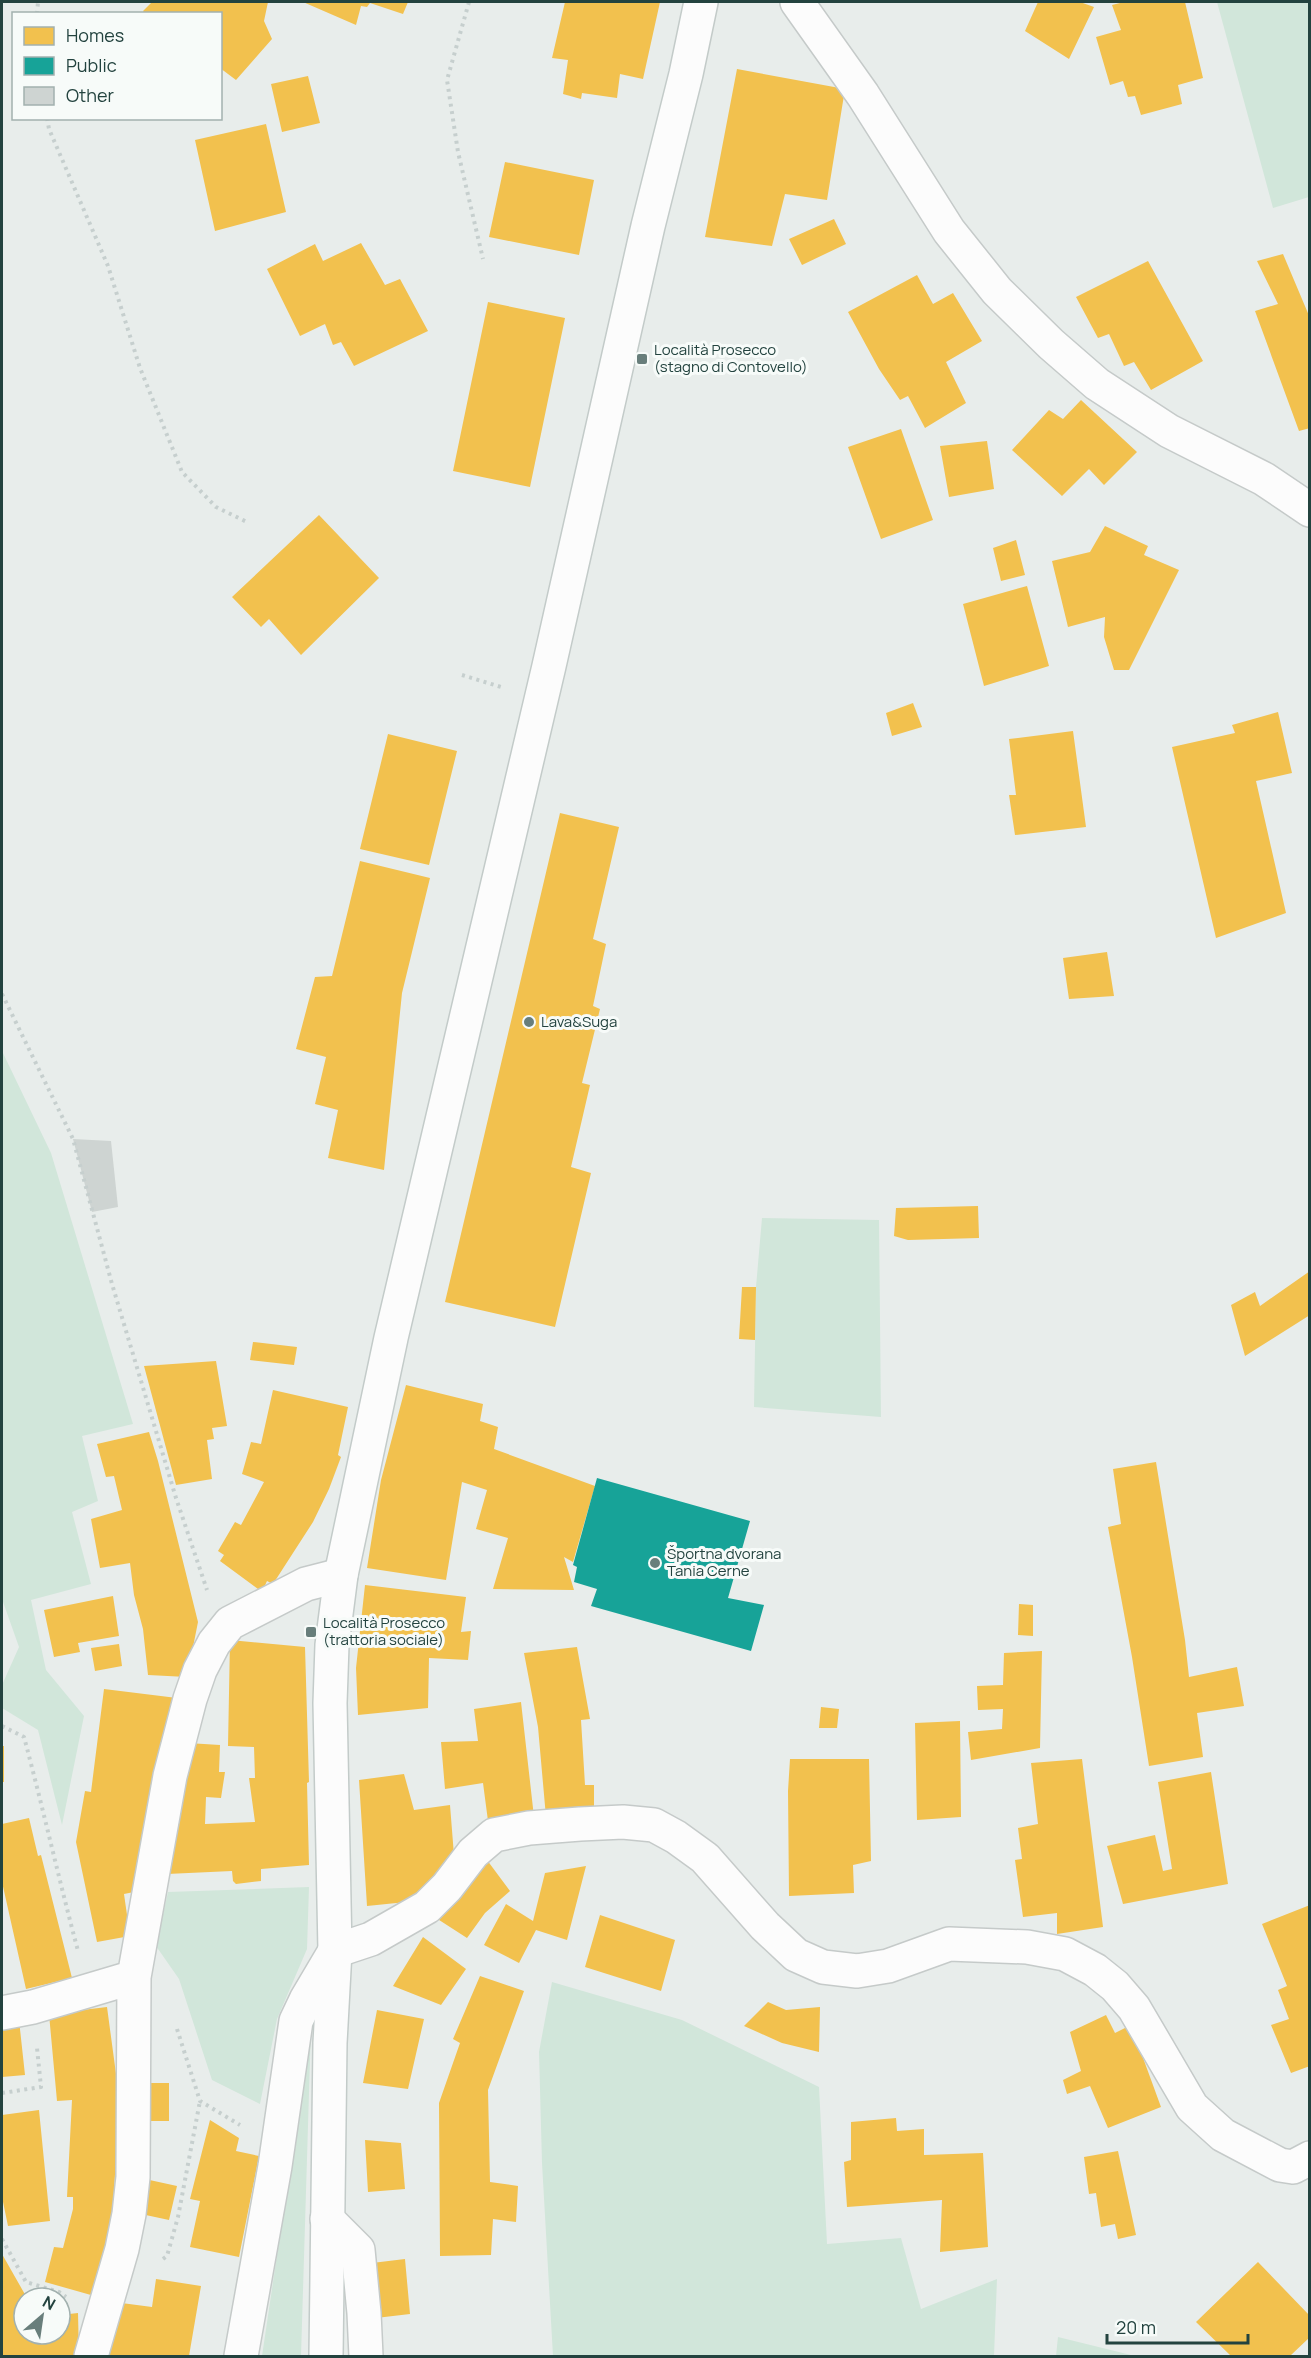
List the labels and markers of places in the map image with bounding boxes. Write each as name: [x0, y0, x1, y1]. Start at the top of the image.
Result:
place label: Località Prosecco (stagno di Contovello): [654, 339, 808, 377]
marker: Località Prosecco (stagno di Contovello): [635, 352, 649, 366]
place label: Lava&Suga: [541, 1011, 617, 1032]
marker: Lava&Suga: [522, 1015, 536, 1029]
place label: Športna dvorana Tania Cerne: [667, 1543, 781, 1581]
marker: Športna dvorana Tania Cerne: [648, 1556, 662, 1570]
place label: Località Prosecco (trattoria sociale): [323, 1612, 445, 1650]
marker: Località Prosecco (trattoria sociale): [304, 1625, 318, 1639]

